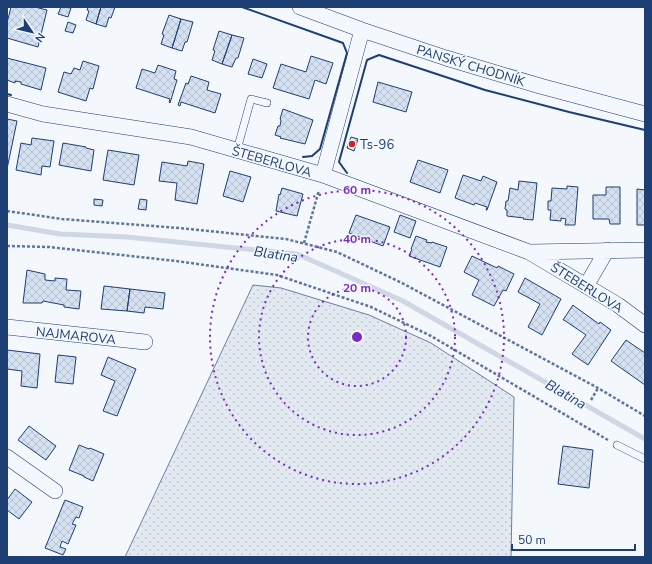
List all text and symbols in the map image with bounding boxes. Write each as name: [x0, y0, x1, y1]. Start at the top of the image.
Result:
north arrow: [12, 12, 52, 52]
text: N: [31, 30, 48, 45]
street label: PANSKÝ CHODNÍK: [414, 40, 528, 91]
place label: Ts-96: [360, 136, 394, 154]
marker: Ts-96: [347, 139, 357, 149]
street label: ŠTEBERLOVA: [230, 141, 315, 182]
text: 60 m: [343, 182, 371, 198]
text: 40 m: [343, 231, 371, 247]
water label: Blatina: [253, 242, 299, 267]
street label: ŠTEBERLOVA: [547, 258, 627, 318]
text: 20 m: [343, 280, 371, 296]
street label: NAJMAROVA: [35, 323, 117, 349]
centre of rings: [350, 330, 364, 344]
water label: Blatina: [542, 375, 590, 414]
scale bar: [512, 526, 635, 552]
text: 50 m: [518, 532, 546, 548]

